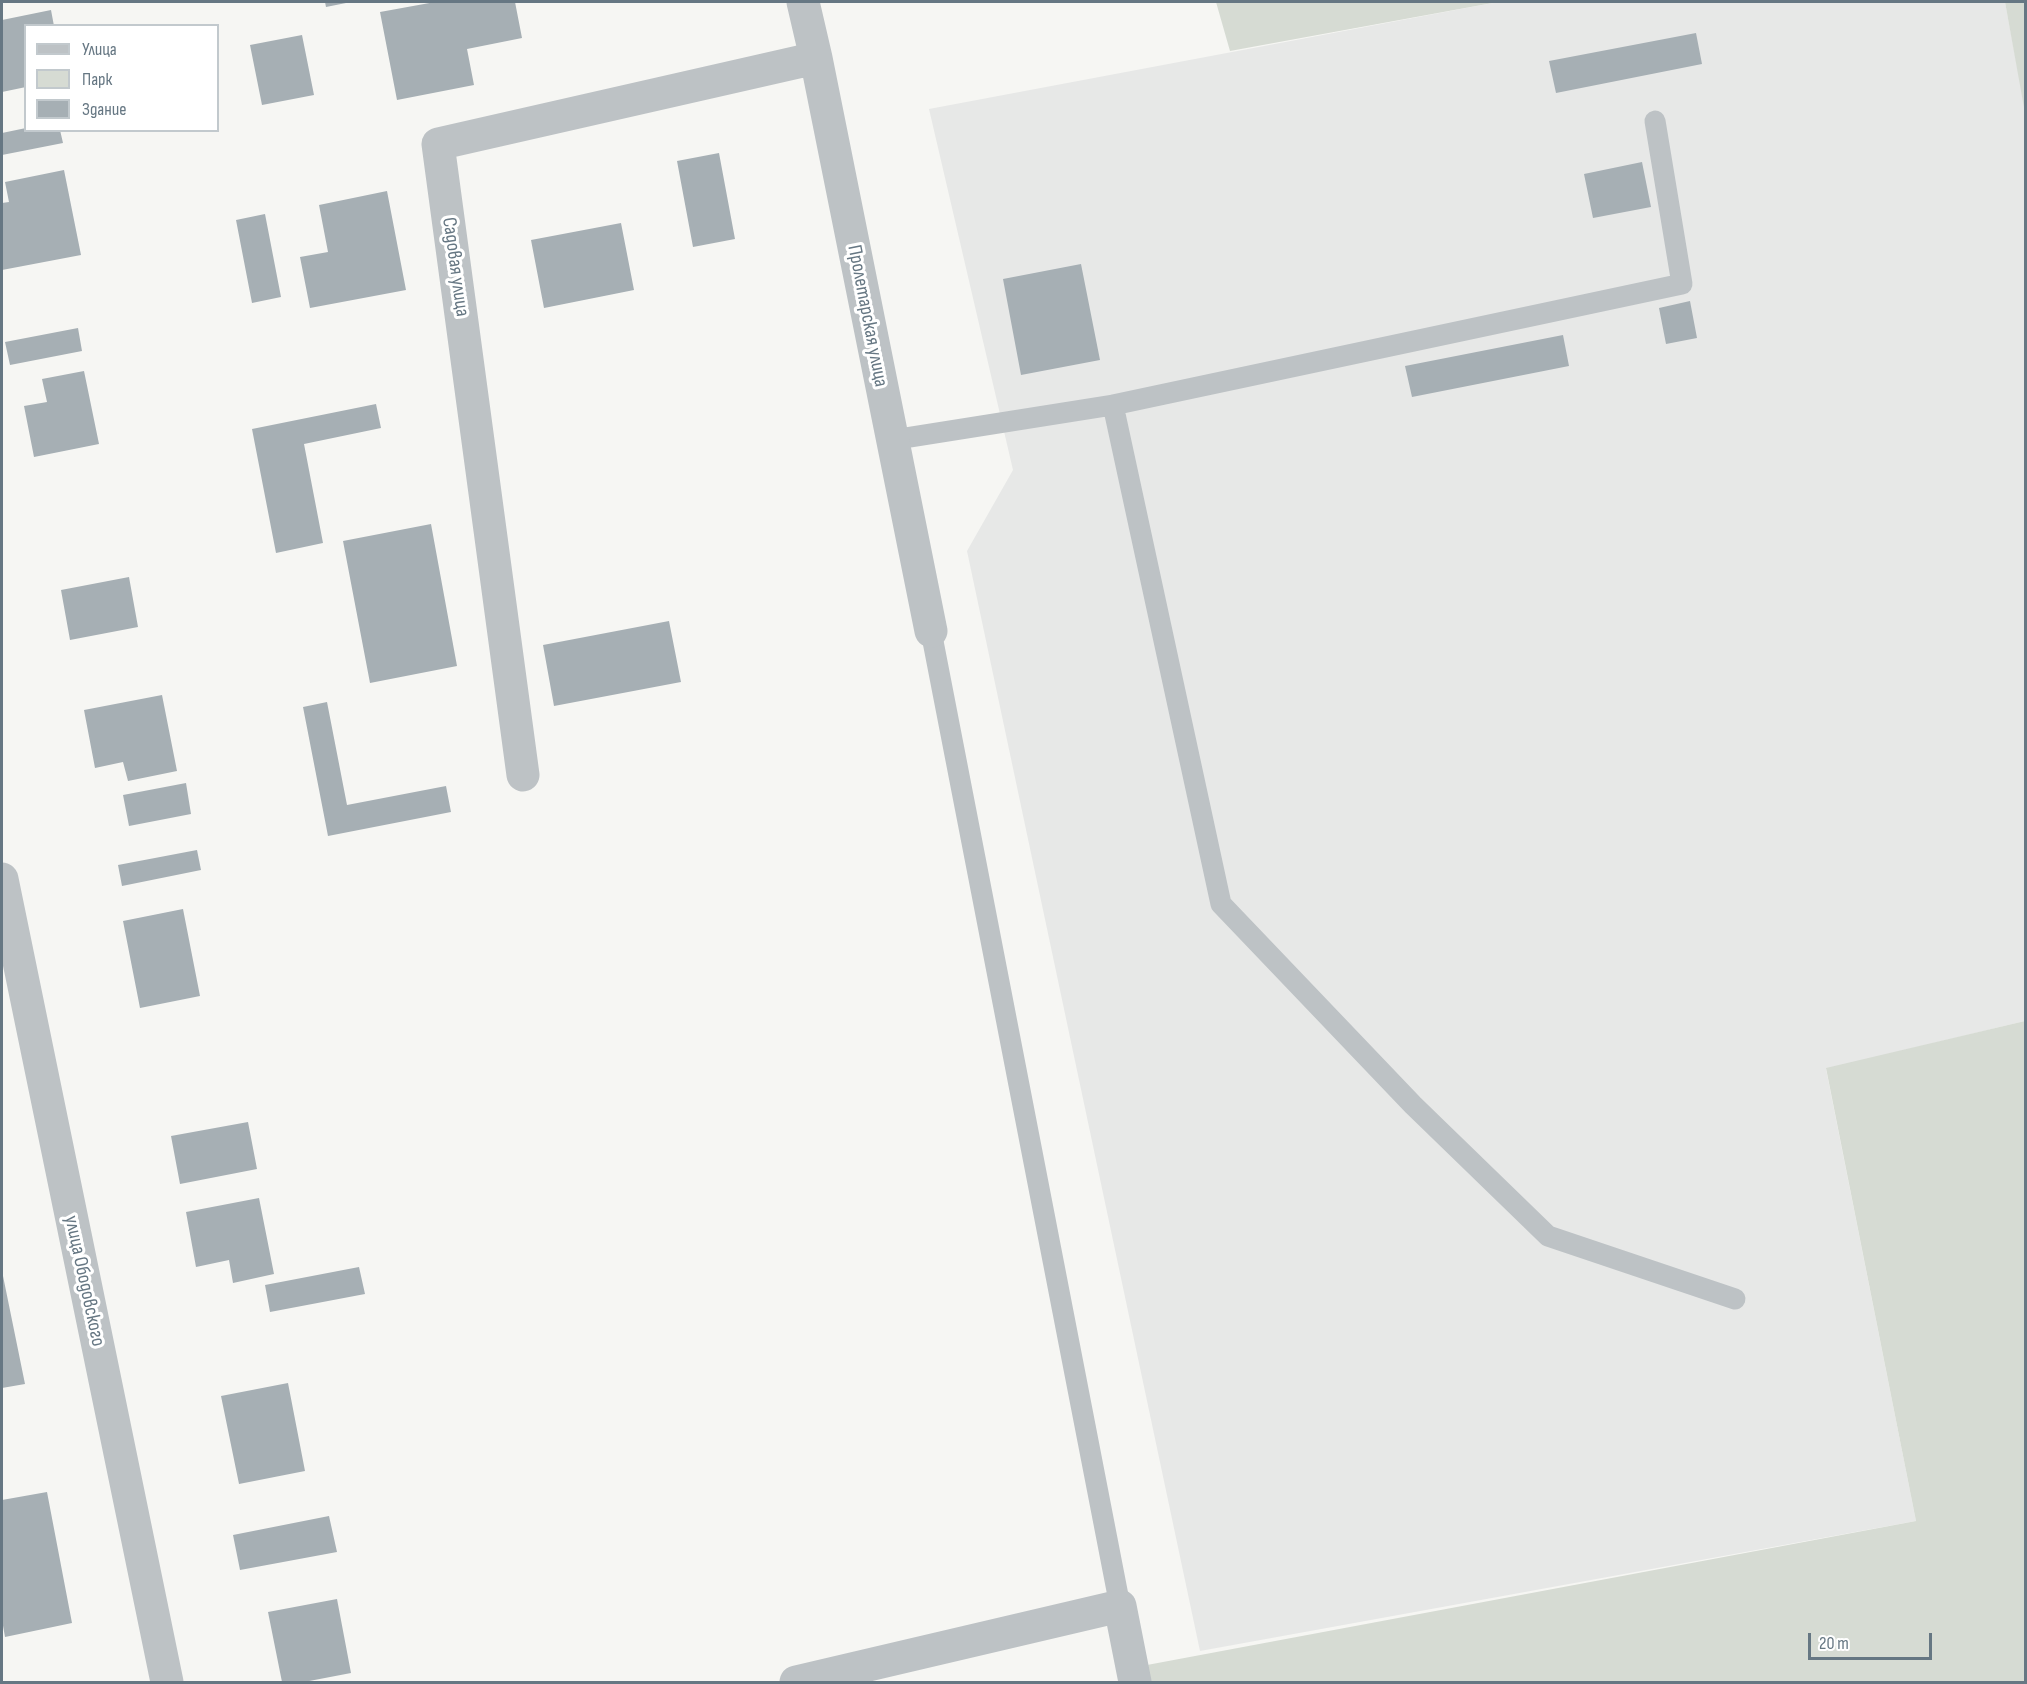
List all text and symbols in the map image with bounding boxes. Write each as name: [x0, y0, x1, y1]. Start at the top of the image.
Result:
legend: [24, 24, 219, 132]
text: Улица: [82, 39, 117, 60]
text: Парк: [82, 69, 112, 90]
text: Здание: [82, 99, 127, 120]
street label: Садовая улица: [436, 216, 474, 318]
street label: Пролетарская улица: [841, 243, 893, 389]
street label: улица Ободовского: [58, 1214, 110, 1348]
scale bar: [1811, 1621, 1936, 1659]
text: 20 m: [1819, 1633, 1849, 1654]

